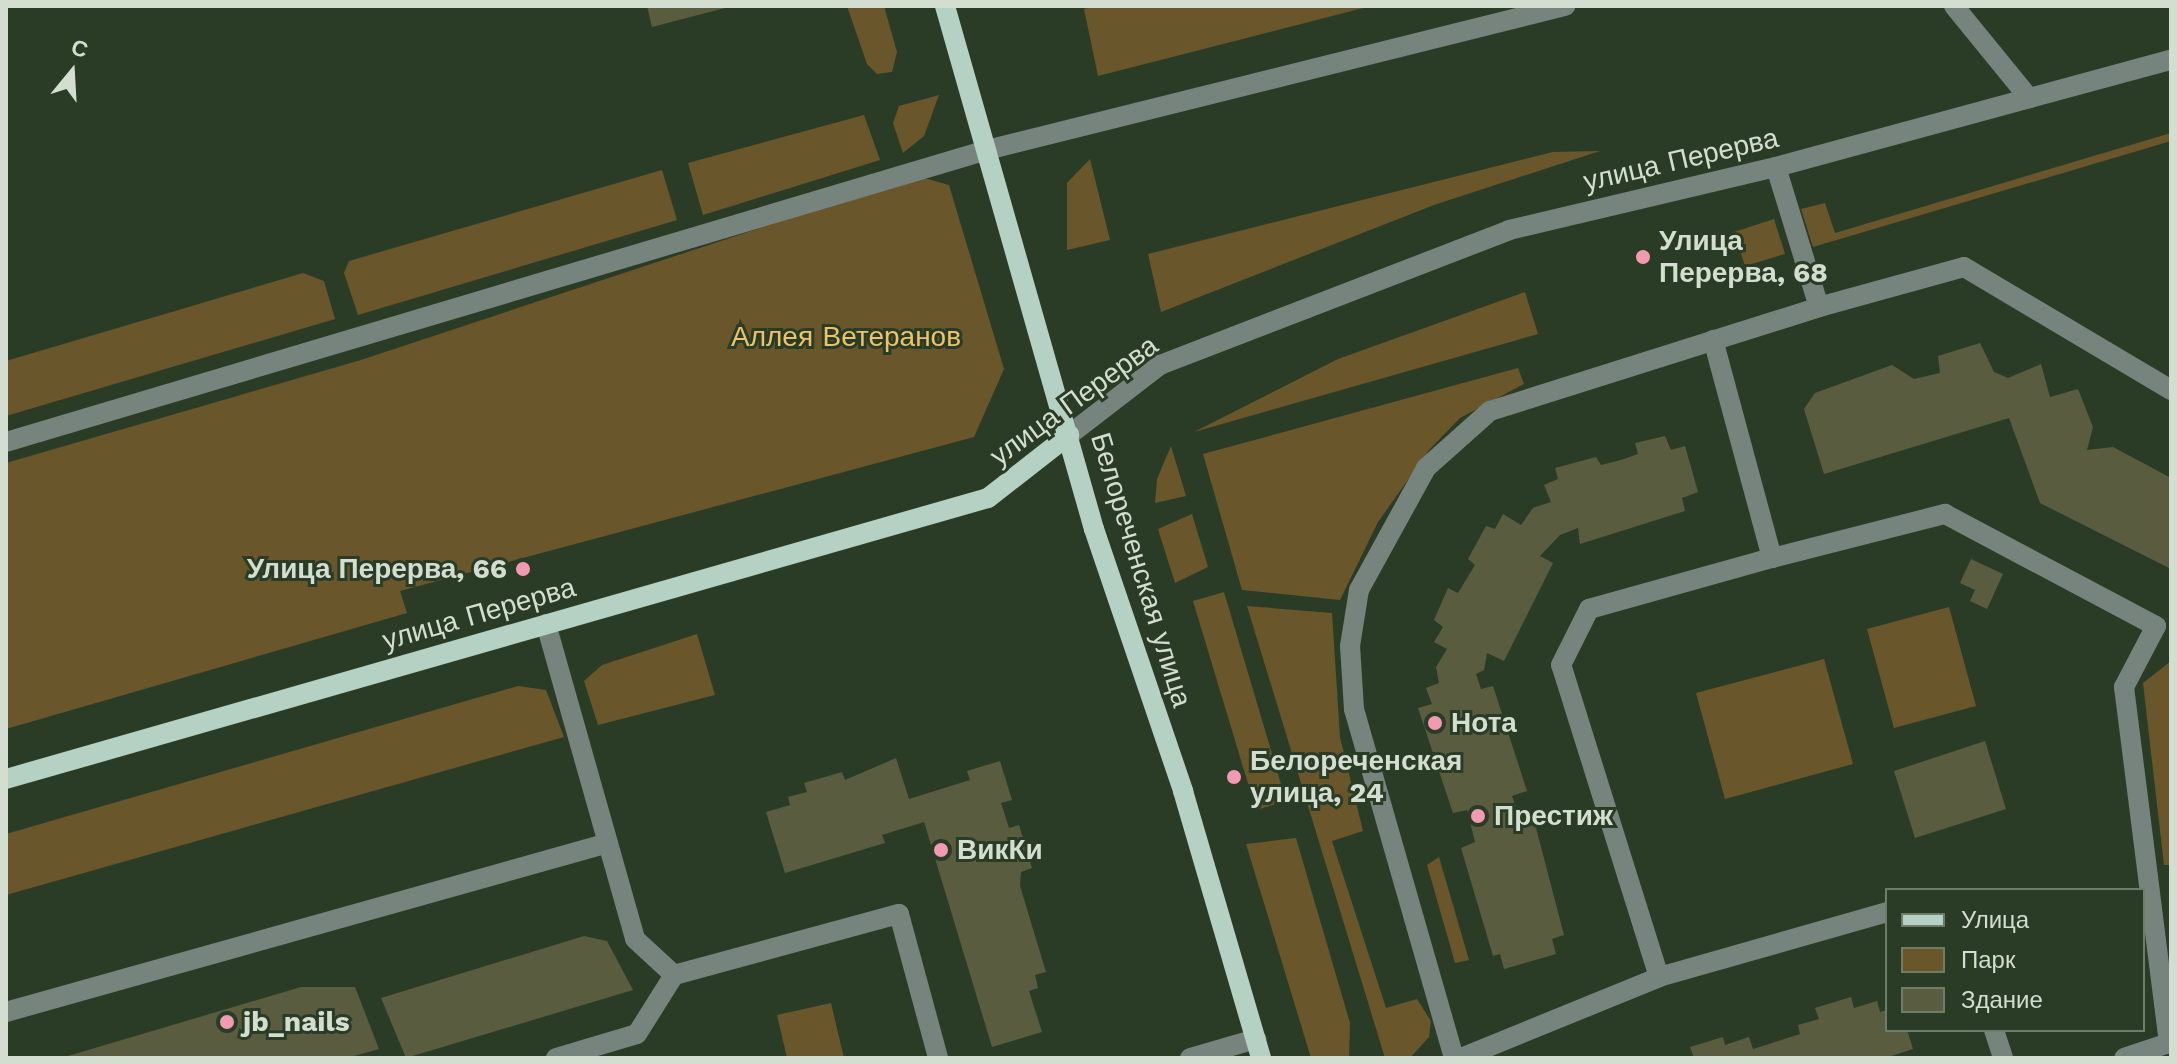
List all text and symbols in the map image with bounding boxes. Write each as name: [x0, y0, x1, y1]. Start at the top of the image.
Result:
north arrow: [32, 32, 112, 112]
text: С: [68, 34, 91, 63]
street label: улица Перерва: [1580, 121, 1782, 199]
place label: Улица Перерва, 68: [1659, 224, 1828, 290]
marker: Улица Перерва, 68: [1634, 248, 1652, 266]
park label: Аллея Ветеранов: [731, 320, 961, 354]
street label: улица Перерва: [984, 329, 1164, 473]
street label: Белореченская улица: [1083, 429, 1199, 711]
place label: Улица Перерва, 66: [247, 552, 507, 586]
marker: Улица Перерва, 66: [514, 560, 532, 578]
street label: улица Перерва: [379, 570, 579, 658]
place label: Нота: [1451, 706, 1517, 740]
marker: Нота: [1426, 714, 1444, 732]
place label: Белореченская улица, 24: [1250, 744, 1462, 810]
marker: Белореченская улица, 24: [1225, 768, 1243, 786]
place label: Престиж: [1494, 799, 1613, 833]
marker: Престиж: [1469, 807, 1487, 825]
place label: ВикКи: [957, 833, 1043, 867]
marker: ВикКи: [932, 841, 950, 859]
legend: [1885, 888, 2145, 1032]
text: Улица: [1961, 906, 2029, 934]
text: Парк: [1961, 946, 2015, 974]
text: Здание: [1961, 986, 2043, 1014]
place label: jb_nails: [243, 1005, 350, 1039]
marker: jb_nails: [218, 1013, 236, 1031]

